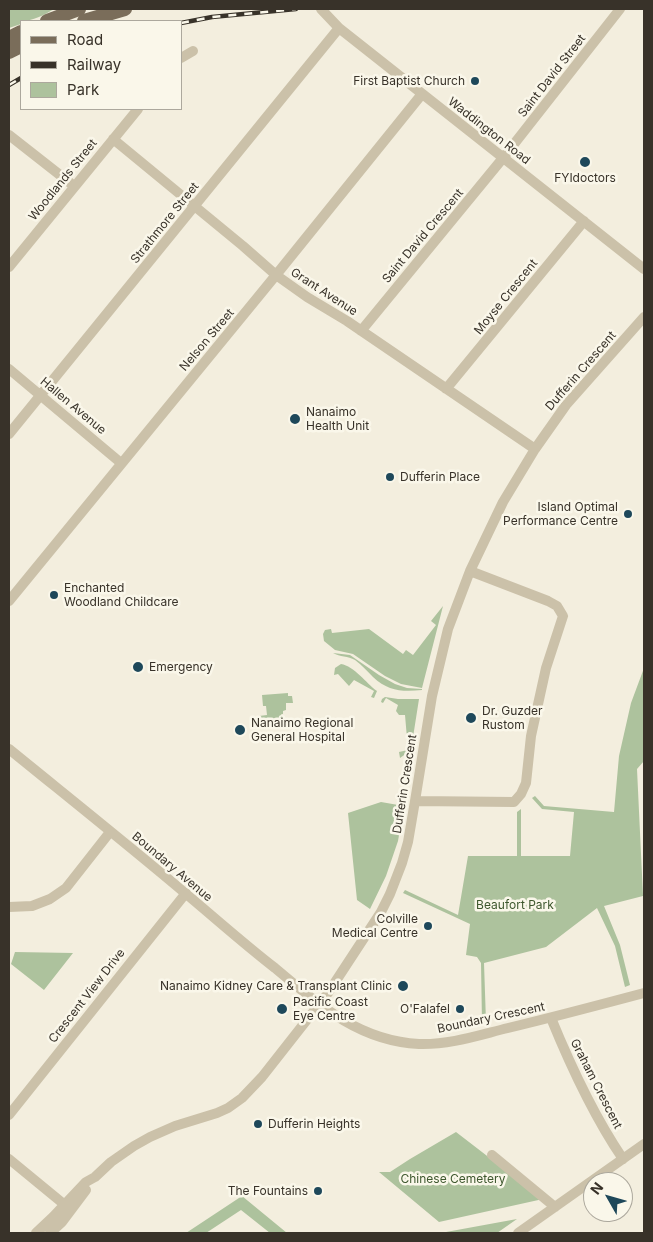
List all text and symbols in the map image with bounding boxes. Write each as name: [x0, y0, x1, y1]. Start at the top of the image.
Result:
legend: [20, 20, 182, 110]
text: Road: [67, 30, 103, 49]
street label: Saint David Street: [515, 32, 589, 120]
text: Railway: [67, 55, 121, 74]
place label: First Baptist Church: [353, 74, 465, 88]
marker: First Baptist Church: [469, 75, 481, 87]
text: Park: [67, 80, 99, 99]
street label: Waddington Road: [445, 94, 533, 168]
street label: Woodlands Street: [26, 136, 100, 224]
marker: FYIdoctors: [578, 155, 592, 169]
place label: FYIdoctors: [554, 171, 616, 185]
street label: Strathmore Street: [128, 180, 202, 266]
street label: Saint David Crescent: [379, 186, 467, 286]
street label: Moyse Crescent: [471, 257, 541, 337]
street label: Grant Avenue: [288, 265, 360, 319]
street label: Nelson Street: [177, 306, 237, 374]
street label: Dufferin Crescent: [543, 328, 619, 414]
street label: Hallen Avenue: [37, 374, 109, 438]
place label: Nanaimo Health Unit: [306, 405, 369, 433]
marker: Nanaimo Health Unit: [288, 412, 302, 426]
place label: Dufferin Place: [400, 470, 480, 484]
marker: Dufferin Place: [384, 471, 396, 483]
place label: Island Optimal Performance Centre: [503, 500, 618, 528]
marker: Island Optimal Performance Centre: [622, 508, 634, 520]
place label: Enchanted Woodland Childcare: [64, 581, 178, 609]
marker: Enchanted Woodland Childcare: [48, 589, 60, 601]
marker: Emergency: [131, 660, 145, 674]
place label: Emergency: [149, 660, 213, 674]
place label: Dr. Guzder Rustom: [482, 704, 543, 732]
marker: Dr. Guzder Rustom: [464, 711, 478, 725]
place label: Nanaimo Regional General Hospital: [251, 716, 353, 744]
marker: Nanaimo Regional General Hospital: [233, 723, 247, 737]
street label: Dufferin Crescent: [390, 733, 420, 835]
street label: Boundary Avenue: [129, 829, 215, 905]
park label: Beaufort Park: [476, 898, 554, 912]
place label: Colville Medical Centre: [332, 912, 418, 940]
marker: Colville Medical Centre: [422, 920, 434, 932]
street label: Crescent View Drive: [46, 946, 128, 1046]
place label: Nanaimo Kidney Care & Transplant Clinic: [160, 979, 392, 993]
marker: Nanaimo Kidney Care & Transplant Clinic: [396, 979, 410, 993]
place label: Pacific Coast Eye Centre: [293, 995, 368, 1023]
street label: Boundary Crescent: [436, 1000, 546, 1036]
marker: Pacific Coast Eye Centre: [275, 1002, 289, 1016]
place label: O'Falafel: [400, 1002, 450, 1016]
marker: O'Falafel: [454, 1003, 466, 1015]
street label: Graham Crescent: [567, 1037, 625, 1131]
place label: Dufferin Heights: [268, 1117, 360, 1131]
marker: Dufferin Heights: [252, 1118, 264, 1130]
park label: Chinese Cemetery: [400, 1172, 506, 1186]
north arrow: [583, 1172, 633, 1222]
text: N: [587, 1179, 607, 1198]
place label: The Fountains: [228, 1184, 308, 1198]
marker: The Fountains: [312, 1185, 324, 1197]

